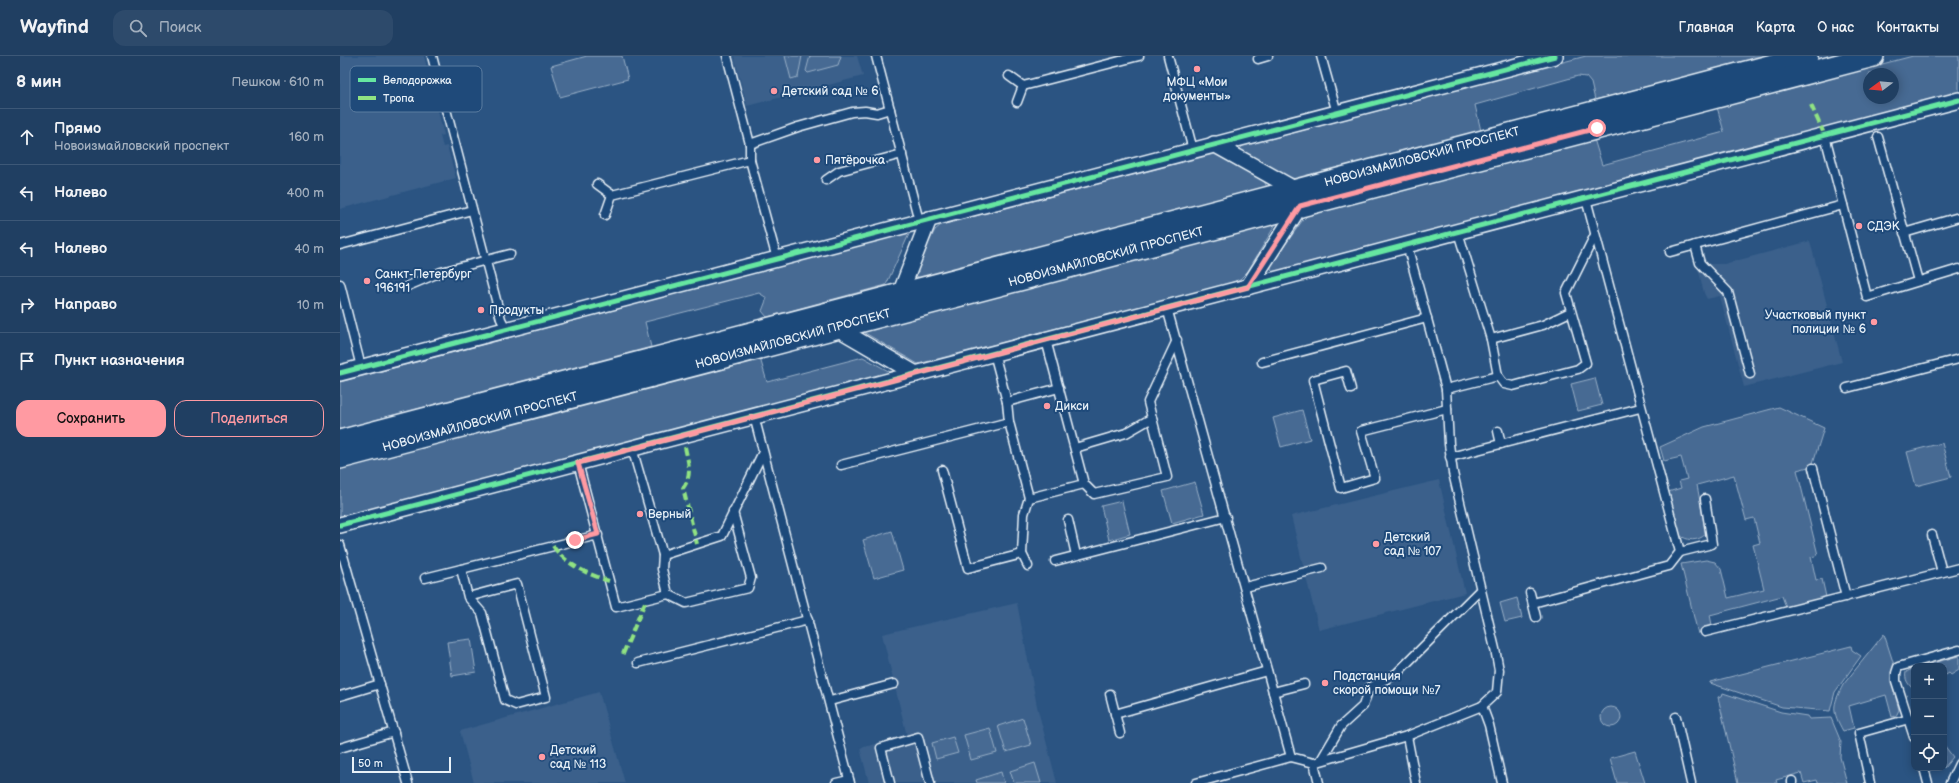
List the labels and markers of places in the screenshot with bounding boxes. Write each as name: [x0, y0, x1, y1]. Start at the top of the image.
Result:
marker: МФЦ «Мои документы»: [1192, 64, 1202, 74]
place label: МФЦ «Мои документы»: [1163, 75, 1231, 104]
place label: Детский сад № 6: [782, 84, 879, 99]
marker: Детский сад № 6: [769, 86, 779, 96]
place label: Пятёрочка: [825, 153, 885, 168]
marker: Пятёрочка: [812, 155, 822, 165]
place label: СДЭК: [1867, 219, 1900, 234]
marker: СДЭК: [1854, 221, 1864, 231]
place label: Санкт-Петербург 196191: [375, 267, 472, 296]
marker: Санкт-Петербург 196191: [362, 276, 372, 286]
place label: Продукты: [489, 303, 544, 318]
marker: Продукты: [476, 305, 486, 315]
place label: Участковый пункт полиции № 6: [1765, 308, 1866, 337]
marker: Участковый пункт полиции № 6: [1869, 317, 1879, 327]
place label: Дикси: [1055, 399, 1089, 414]
marker: Дикси: [1042, 401, 1052, 411]
place label: Верный: [648, 507, 691, 522]
marker: Верный: [635, 509, 645, 519]
place label: Детский сад № 107: [1384, 530, 1441, 559]
marker: Детский сад № 107: [1371, 539, 1381, 549]
place label: Подстанция скорой помощи №7: [1333, 669, 1441, 698]
marker: Подстанция скорой помощи №7: [1320, 678, 1330, 688]
place label: Детский сад № 113: [550, 743, 606, 772]
marker: Детский сад № 113: [537, 752, 547, 762]

